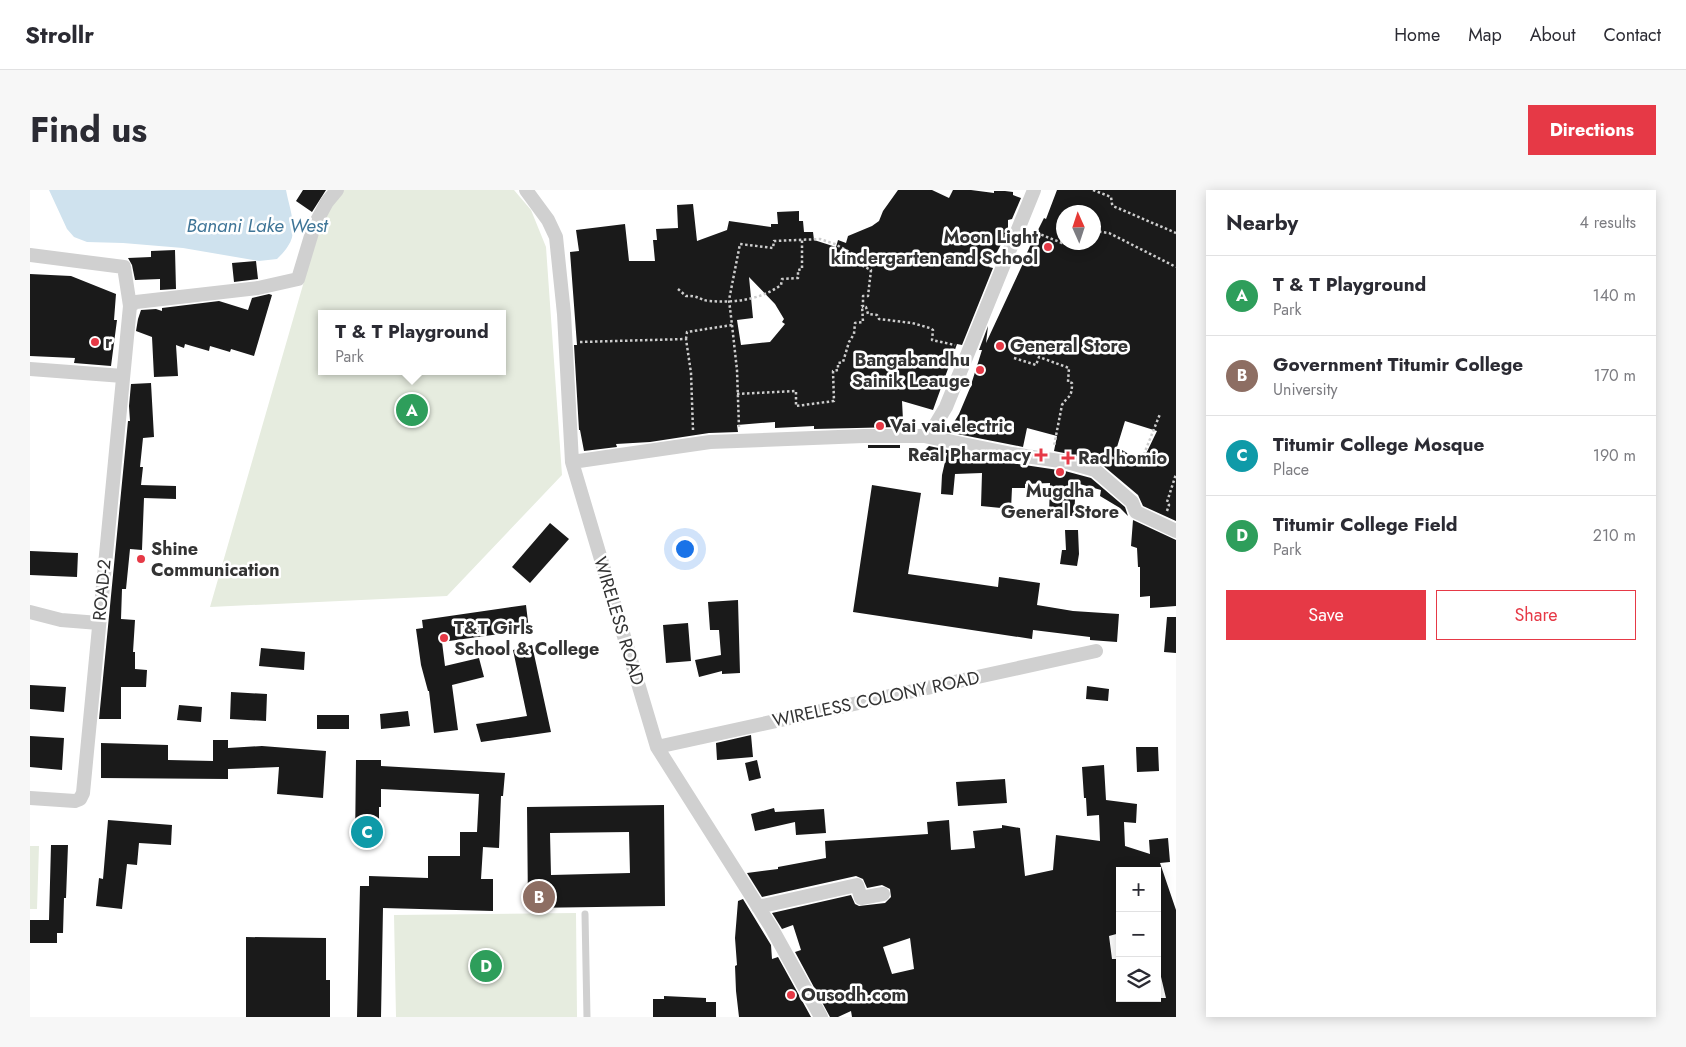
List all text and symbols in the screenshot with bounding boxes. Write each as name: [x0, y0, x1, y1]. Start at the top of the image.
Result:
text: Strollr: [25, 17, 94, 52]
text: Home: [1394, 22, 1440, 48]
text: Map: [1468, 22, 1502, 48]
text: About: [1530, 22, 1575, 48]
text: Contact: [1603, 22, 1661, 48]
text: Find us: [30, 105, 147, 155]
button: Directions: [1528, 105, 1656, 155]
north arrow: [1056, 205, 1101, 250]
text: Nearby: [1226, 208, 1298, 238]
text: 4 results: [1580, 211, 1636, 234]
water label: Banani Lake West: [186, 212, 329, 239]
place label: Moon Light kindergarten and School: [831, 224, 1038, 271]
marker: Moon Light kindergarten and School: [1042, 241, 1054, 253]
text: T & T Playground: [1273, 271, 1426, 298]
text: A: [1236, 284, 1248, 307]
text: 140 m: [1593, 284, 1636, 307]
text: Park: [1273, 298, 1302, 321]
popup: [318, 310, 506, 375]
text: T & T Playground: [335, 318, 489, 345]
place label: r: [105, 329, 113, 355]
place label: General Store: [1010, 333, 1128, 359]
marker: r: [89, 336, 101, 348]
marker: General Store: [994, 340, 1006, 352]
text: Park: [335, 345, 364, 368]
place label: Bangabandhu Sainik Leauge: [852, 347, 970, 394]
text: Government Titumir College: [1273, 351, 1523, 378]
marker: Bangabandhu Sainik Leauge: [974, 364, 986, 376]
text: B: [1237, 364, 1247, 387]
text: 170 m: [1594, 364, 1636, 387]
text: University: [1273, 378, 1338, 401]
pin: A: [396, 391, 428, 429]
place label: Vai vai electric: [889, 413, 1012, 439]
marker: Vai vai electric: [874, 420, 886, 432]
text: Titumir College Mosque: [1273, 431, 1484, 458]
place label: Real Pharmacy: [908, 442, 1032, 468]
text: C: [1236, 444, 1248, 467]
text: 190 m: [1593, 444, 1636, 467]
place label: Rad homio: [1078, 445, 1167, 471]
marker: Real Pharmacy: [1035, 449, 1047, 461]
marker: Rad homio: [1062, 452, 1074, 464]
text: Place: [1273, 458, 1309, 481]
marker: Mugdha General Store: [1054, 466, 1066, 478]
place label: Mugdha General Store: [1001, 478, 1119, 525]
text: Titumir College Field: [1273, 511, 1458, 538]
text: D: [1236, 524, 1248, 547]
text: 210 m: [1593, 524, 1636, 547]
place label: Shine Communication: [151, 536, 280, 583]
your location: [672, 536, 698, 562]
text: Park: [1273, 538, 1302, 561]
marker: Shine Communication: [135, 553, 147, 565]
street label: WIRELESS ROAD: [587, 554, 651, 688]
street label: ROAD-2: [86, 558, 118, 622]
button: Save: [1226, 590, 1426, 640]
button: Share: [1436, 590, 1636, 640]
place label: T&T Girls School & College: [454, 615, 599, 662]
marker: T&T Girls School & College: [438, 632, 450, 644]
street label: WIRELESS COLONY ROAD: [770, 664, 982, 734]
pin: C: [351, 813, 383, 851]
map controls: [1116, 867, 1161, 1002]
button: +: [1116, 867, 1161, 912]
pin: B: [523, 878, 555, 916]
button: −: [1116, 912, 1161, 957]
pin: D: [470, 947, 502, 985]
button: layers: [1116, 957, 1161, 1002]
place label: Ousodh.com: [801, 982, 906, 1008]
marker: Ousodh.com: [785, 989, 797, 1001]

